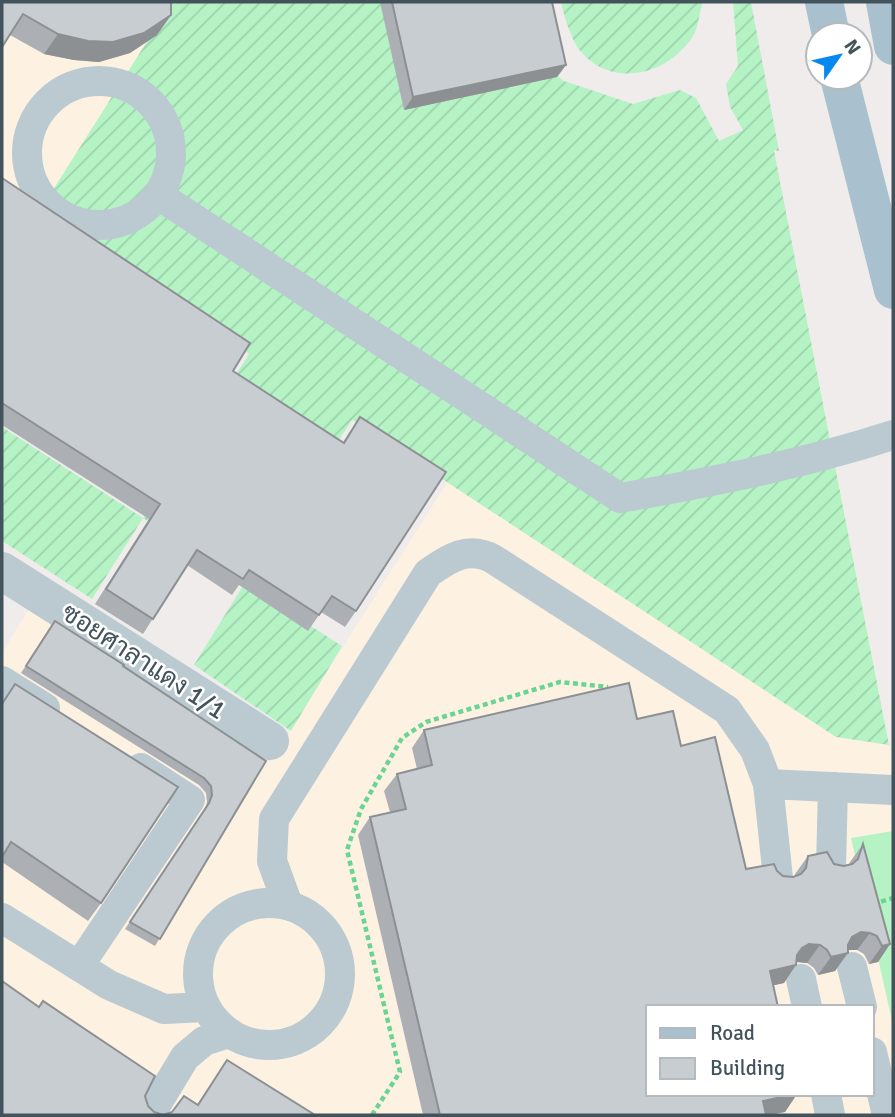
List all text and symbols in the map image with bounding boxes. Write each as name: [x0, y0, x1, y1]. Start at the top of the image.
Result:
north arrow: [804, 21, 874, 91]
text: N: [839, 35, 866, 59]
street label: ซอยศาลาแดง 1/1: [55, 597, 231, 727]
legend: [646, 1005, 874, 1096]
text: Road: [710, 1020, 755, 1046]
text: Building: [710, 1055, 785, 1081]

